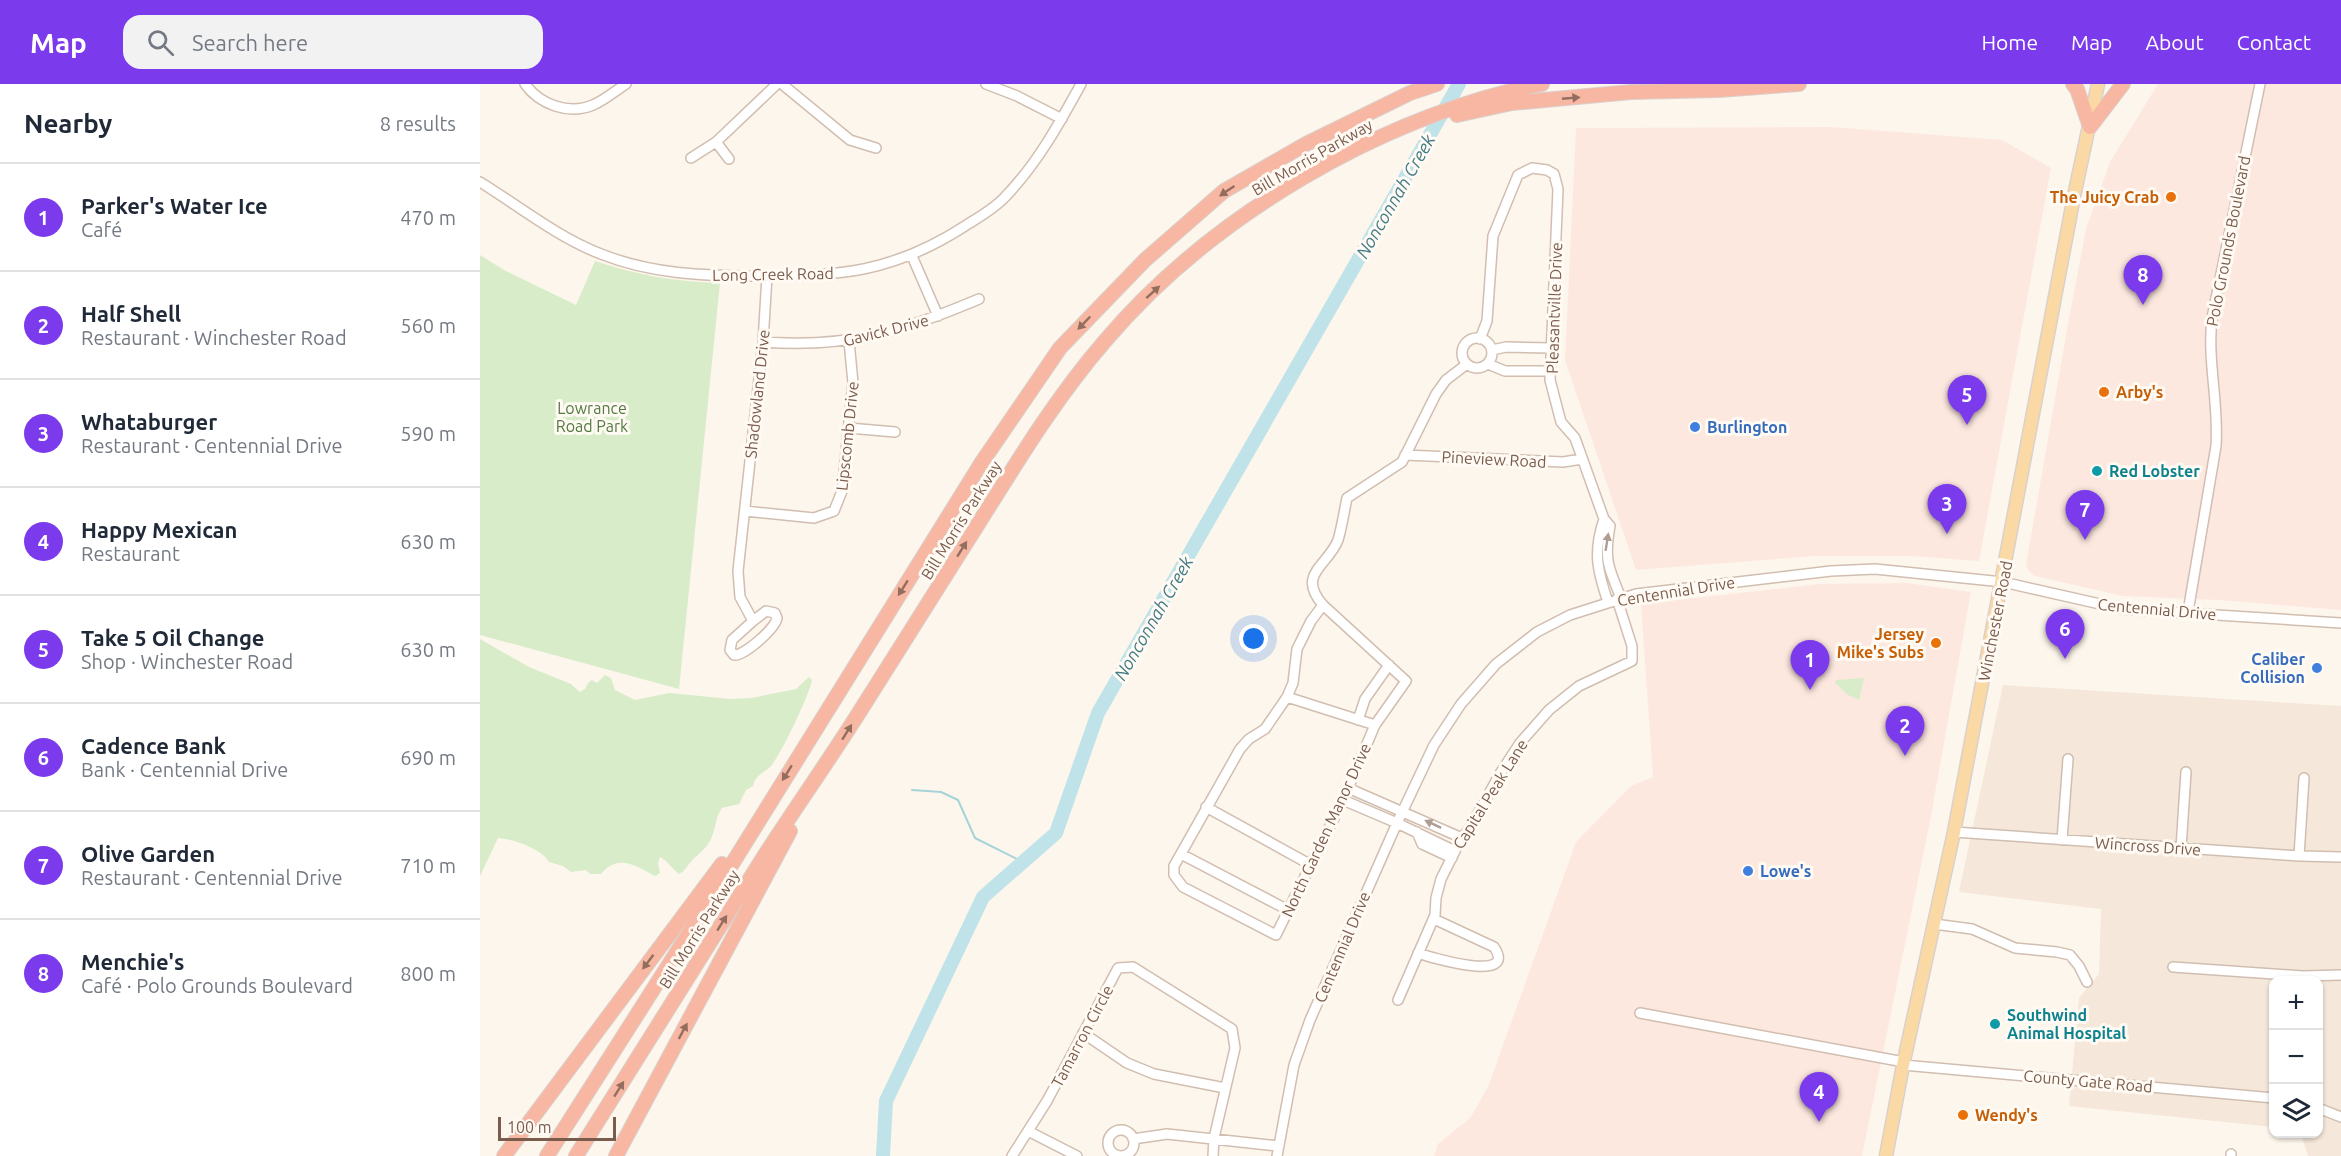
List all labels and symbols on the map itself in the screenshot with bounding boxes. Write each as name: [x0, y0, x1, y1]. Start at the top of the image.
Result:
one-way arrow: [1561, 93, 1580, 103]
street label: Bill Morris Parkway: [1249, 115, 1376, 199]
water label: Nonconnah Creek: [1351, 130, 1439, 261]
street label: Polo Grounds Boulevard: [2203, 154, 2253, 328]
one-way arrow: [1219, 185, 1235, 197]
place label: The Juicy Crab: [2050, 188, 2159, 206]
marker: The Juicy Crab: [2164, 190, 2178, 204]
street label: Pleasantville Drive: [1543, 242, 1565, 374]
pin: 8: [2124, 256, 2162, 305]
street label: Long Creek Road: [712, 264, 834, 284]
one-way arrow: [1145, 285, 1160, 299]
street label: Gavick Drive: [841, 311, 931, 349]
one-way arrow: [1077, 316, 1091, 330]
street label: Shadowland Drive: [741, 329, 773, 459]
pin: 5: [1948, 376, 1986, 425]
street label: Lipscomb Drive: [832, 380, 862, 492]
place label: Arby's: [2116, 383, 2163, 401]
marker: Arby's: [2097, 385, 2111, 399]
park label: Lowrance Road Park: [556, 399, 628, 435]
place label: Burlington: [1707, 418, 1787, 436]
marker: Burlington: [1688, 420, 1702, 434]
street label: Pineview Road: [1441, 447, 1547, 471]
street label: Bill Morris Parkway: [917, 457, 1005, 582]
place label: Red Lobster: [2109, 462, 2200, 480]
marker: Red Lobster: [2090, 464, 2104, 478]
pin: 3: [1928, 484, 1966, 534]
pin: 7: [2066, 490, 2104, 540]
one-way arrow: [1603, 533, 1612, 552]
one-way arrow: [957, 541, 968, 557]
water label: Nonconnah Creek: [1109, 552, 1197, 683]
street label: Winchester Road: [1975, 559, 2015, 683]
street label: Centennial Drive: [1616, 573, 1736, 609]
one-way arrow: [898, 580, 909, 596]
street label: Centennial Drive: [2097, 595, 2217, 623]
pin: 6: [2046, 610, 2084, 659]
your location: [1239, 624, 1268, 653]
place label: Jersey Mike's Subs: [1837, 625, 1924, 661]
marker: Jersey Mike's Subs: [1929, 636, 1943, 650]
pin: 1: [1790, 640, 1830, 690]
place label: Caliber Collision: [2240, 650, 2305, 686]
marker: Caliber Collision: [2310, 661, 2324, 675]
pin: 2: [1886, 706, 1924, 756]
one-way arrow: [841, 724, 852, 740]
street label: Capital Peak Lane: [1449, 736, 1531, 852]
street label: North Garden Manor Drive: [1278, 740, 1374, 920]
one-way arrow: [782, 765, 793, 781]
one-way arrow: [1424, 820, 1441, 829]
street label: Wincross Drive: [2094, 833, 2202, 859]
place label: Lowe's: [1760, 862, 1811, 880]
marker: Lowe's: [1741, 864, 1755, 878]
street label: Bill Morris Parkway: [655, 866, 743, 991]
street label: Centennial Drive: [1310, 889, 1374, 1005]
one-way arrow: [717, 915, 728, 932]
one-way arrow: [642, 953, 654, 969]
street label: Tamarron Circle: [1048, 982, 1116, 1090]
place label: Southwind Animal Hospital: [2007, 1006, 2126, 1042]
marker: Southwind Animal Hospital: [1988, 1017, 2002, 1031]
one-way arrow: [678, 1022, 688, 1039]
street label: County Gate Road: [2023, 1066, 2153, 1096]
pin: 4: [1800, 1072, 1838, 1122]
one-way arrow: [613, 1081, 624, 1097]
place label: Wendy's: [1975, 1106, 2038, 1124]
marker: Wendy's: [1956, 1108, 1970, 1122]
scale bar: [498, 1114, 616, 1142]

